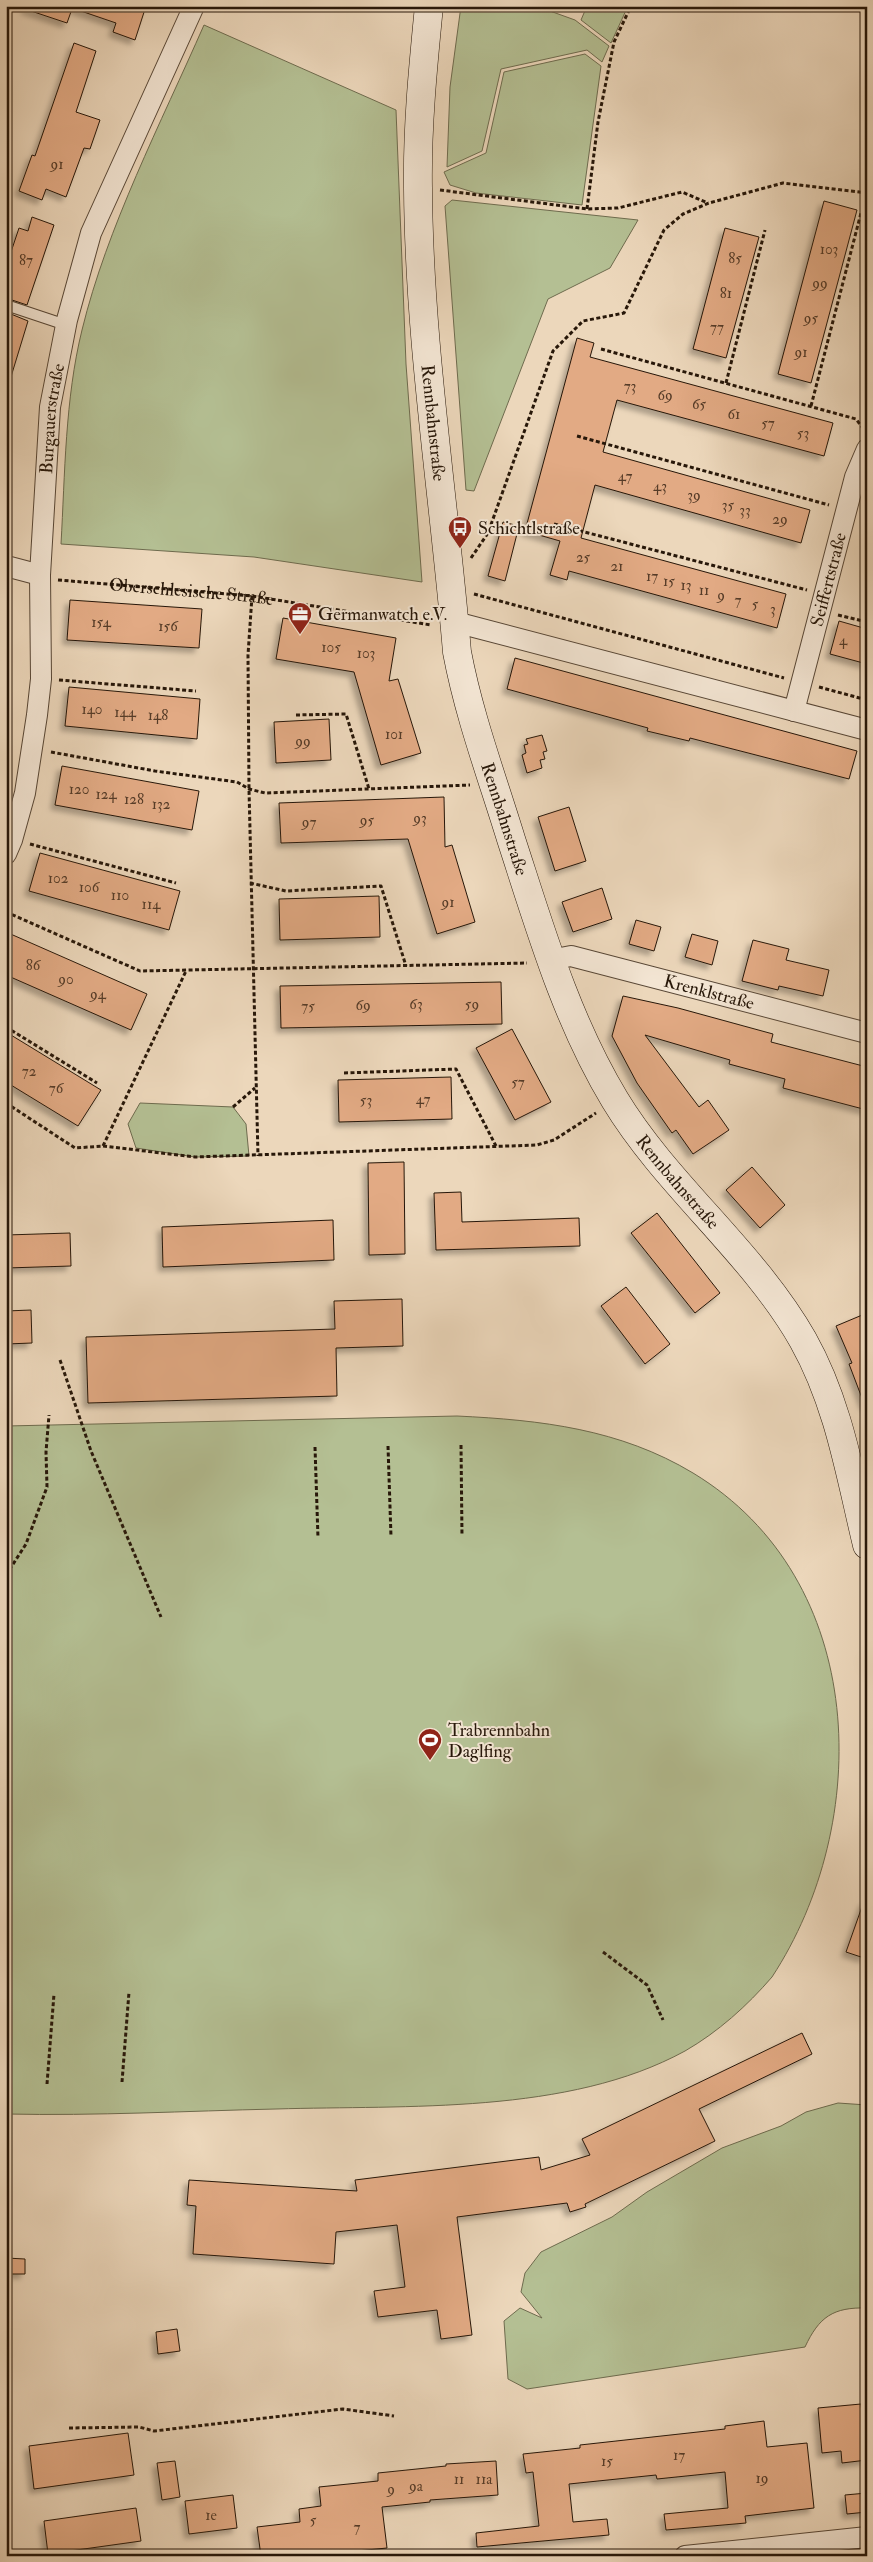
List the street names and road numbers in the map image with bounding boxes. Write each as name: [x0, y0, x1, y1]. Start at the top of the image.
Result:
street label: Burgauerstraße: [35, 361, 70, 475]
street label: Rennbahnstraße: [416, 364, 451, 483]
street label: Seiffertstraße: [805, 530, 852, 629]
street label: Oberschlesische Straße: [108, 573, 276, 611]
street label: Rennbahnstraße: [476, 760, 534, 879]
street label: Krenklstraße: [661, 969, 757, 1015]
street label: Rennbahnstraße: [631, 1130, 725, 1234]

